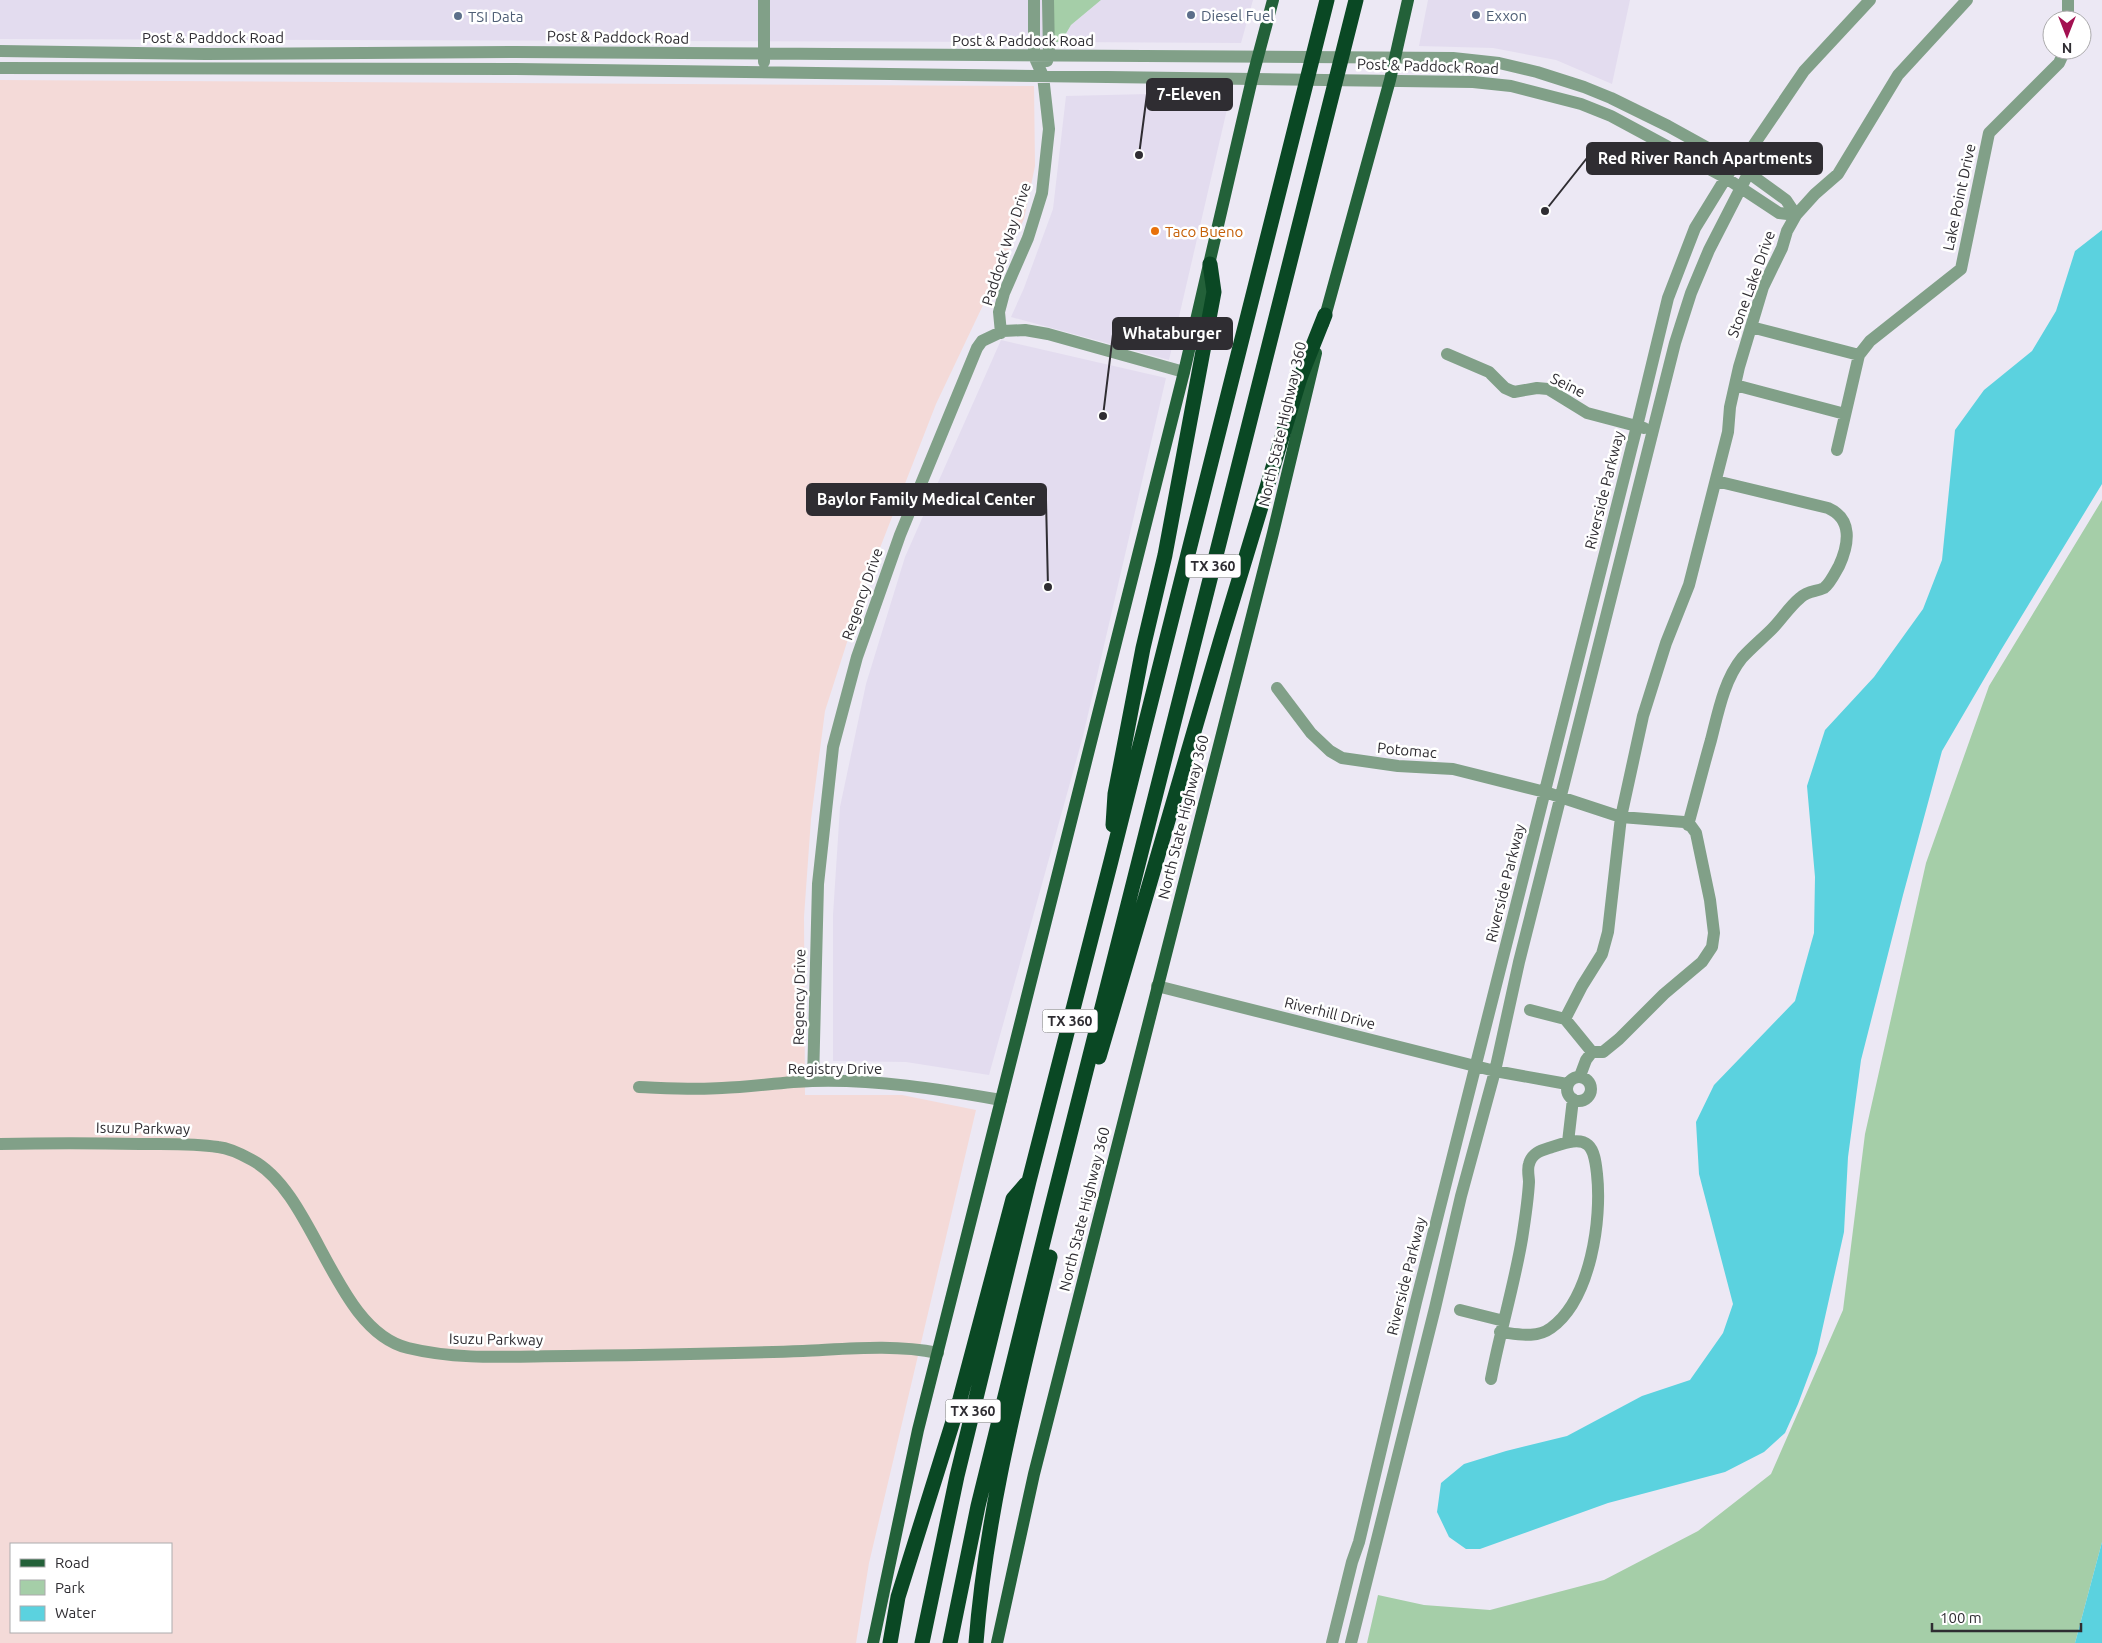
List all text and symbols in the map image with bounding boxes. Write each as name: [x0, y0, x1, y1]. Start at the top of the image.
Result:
place label: Diesel Fuel: [1201, 7, 1274, 24]
place label: Exxon: [1486, 7, 1527, 24]
place label: TSI Data: [468, 8, 523, 25]
marker: Diesel Fuel: [1185, 9, 1197, 21]
marker: Exxon: [1470, 9, 1482, 21]
marker: TSI Data: [452, 10, 464, 22]
north arrow: [2042, 10, 2092, 60]
street label: Post & Paddock Road: [547, 27, 689, 47]
street label: Post & Paddock Road: [142, 29, 284, 46]
street label: Post & Paddock Road: [952, 32, 1094, 49]
text: N: [2062, 40, 2072, 56]
street label: Post & Paddock Road: [1357, 55, 1499, 77]
callout: 7-Eleven: [1147, 79, 1232, 110]
text: 7-Eleven: [1157, 85, 1221, 103]
street label: Lake Point Drive: [1939, 142, 1979, 252]
callout: Red River Ranch Apartments: [1587, 143, 1822, 174]
text: Red River Ranch Apartments: [1598, 149, 1812, 167]
street label: Paddock Way Drive: [978, 180, 1034, 308]
place label: Taco Bueno: [1165, 223, 1243, 240]
marker: Taco Bueno: [1149, 225, 1161, 237]
street label: Stone Lake Drive: [1724, 228, 1778, 340]
callout: Whataburger: [1113, 318, 1232, 349]
text: Whataburger: [1122, 324, 1222, 342]
street label: North State Highway 360: [1255, 340, 1309, 508]
street label: Seine: [1548, 369, 1588, 401]
street label: Riverside Parkway: [1581, 429, 1627, 551]
callout: Baylor Family Medical Center: [807, 484, 1046, 515]
text: Baylor Family Medical Center: [817, 490, 1036, 508]
street label: Regency Drive: [838, 546, 886, 642]
road number: TX 360: [1186, 554, 1240, 578]
street label: North State Highway 360: [1154, 733, 1212, 901]
street label: Potomac: [1376, 739, 1438, 761]
street label: Riverside Parkway: [1482, 822, 1528, 944]
street label: Regency Drive: [790, 949, 808, 1045]
street label: Riverhill Drive: [1283, 993, 1377, 1033]
road number: TX 360: [1042, 1009, 1098, 1032]
street label: Registry Drive: [788, 1060, 882, 1077]
street label: Isuzu Parkway: [96, 1119, 190, 1137]
street label: North State Highway 360: [1055, 1125, 1113, 1293]
street label: Riverside Parkway: [1383, 1215, 1429, 1337]
street label: Isuzu Parkway: [449, 1330, 543, 1348]
road number: TX 360: [946, 1400, 1000, 1422]
legend: [10, 1543, 172, 1633]
text: Road: [55, 1554, 90, 1571]
text: Park: [55, 1579, 85, 1596]
scale bar: [1932, 1600, 2081, 1632]
text: Water: [55, 1604, 96, 1621]
text: 100 m: [1940, 1609, 1982, 1626]

